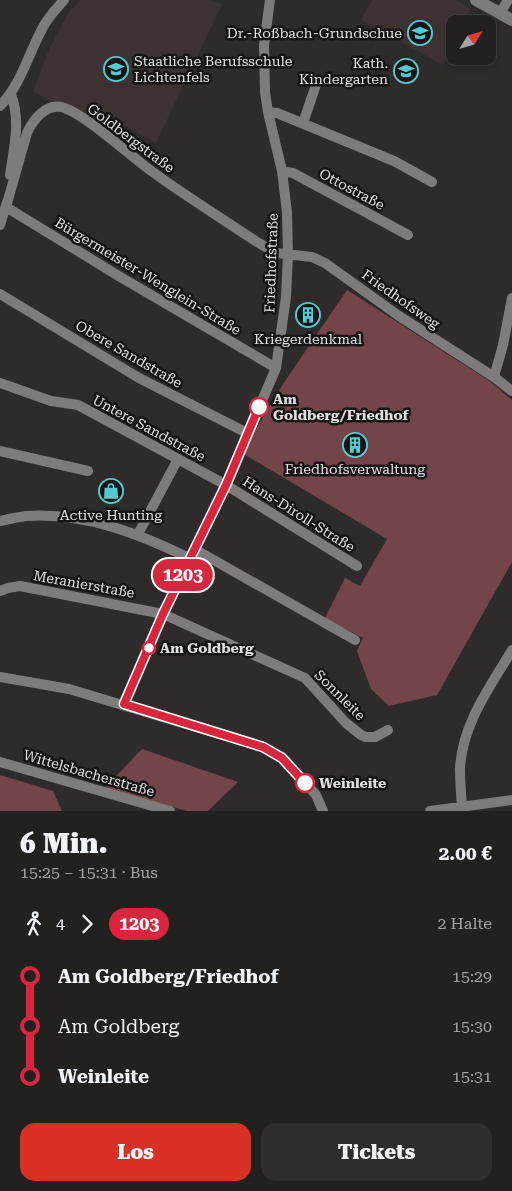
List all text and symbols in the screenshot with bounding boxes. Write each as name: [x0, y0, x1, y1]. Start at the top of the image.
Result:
north arrow: [446, 15, 496, 65]
map controls: [446, 15, 496, 65]
school or university icon: Dr.-Roßbach-Grundschue: [407, 20, 433, 46]
place label: Dr.-Roßbach-Grundschue: [227, 25, 402, 41]
place label: Staatliche Berufsschule Lichtenfels: [134, 53, 293, 85]
place label: Kath. Kindergarten: [299, 55, 388, 87]
school or university icon: Staatliche Berufsschule Lichtenfels: [103, 56, 129, 82]
school or university icon: Kath. Kindergarten: [393, 58, 419, 84]
street label: Goldbergstraße: [84, 100, 178, 176]
street label: Ottostraße: [317, 165, 388, 213]
street label: Friedhofstraße: [261, 213, 281, 313]
street label: Bürgermeister-Wenglein-Straße: [52, 214, 244, 338]
street label: Friedhofsweg: [359, 266, 443, 332]
building icon: Kriegerdenkmal: [295, 302, 321, 328]
street label: Obere Sandstraße: [73, 317, 185, 391]
place label: Kriegerdenkmal: [254, 331, 363, 347]
street label: Untere Sandstraße: [90, 391, 208, 465]
place label: Am Goldberg/Friedhof: [273, 391, 409, 423]
marker: Am Goldberg/Friedhof: [249, 397, 269, 417]
building icon: Friedhofsverwaltung: [342, 432, 368, 458]
place label: Friedhofsverwaltung: [285, 461, 425, 477]
street label: Hans-Diroll-Straße: [240, 473, 358, 555]
shop icon: Active Hunting: [98, 478, 124, 504]
place label: Active Hunting: [60, 507, 162, 523]
line badge: 1203: [148, 559, 218, 591]
text: 1203: [163, 564, 203, 585]
street label: Meranierstraße: [32, 567, 136, 601]
place label: Am Goldberg: [160, 640, 254, 656]
marker: Am Goldberg: [142, 641, 156, 655]
street label: Sonnleite: [311, 666, 369, 724]
street label: Wittelsbacherstraße: [22, 747, 157, 799]
marker: Weinleite: [295, 773, 315, 793]
place label: Weinleite: [319, 775, 386, 791]
text: 6 Min.: [20, 827, 108, 860]
text: 2.00 €: [439, 842, 492, 865]
text: 15:25 – 15:31 · Bus: [20, 863, 158, 882]
icon: walk: [20, 910, 48, 938]
icon: forward: [73, 910, 101, 938]
text: 1203: [119, 913, 159, 934]
text: 4: [56, 914, 65, 933]
text: 2 Halte: [438, 914, 492, 933]
text: Am Goldberg/Friedhof: [58, 965, 279, 988]
text: 15:29: [452, 967, 492, 986]
text: Am Goldberg: [58, 1015, 179, 1038]
text: 15:30: [452, 1017, 492, 1036]
text: Weinleite: [58, 1065, 149, 1088]
text: 15:31: [452, 1067, 492, 1086]
button: Los: [20, 1123, 251, 1181]
button: Tickets: [261, 1123, 492, 1181]

